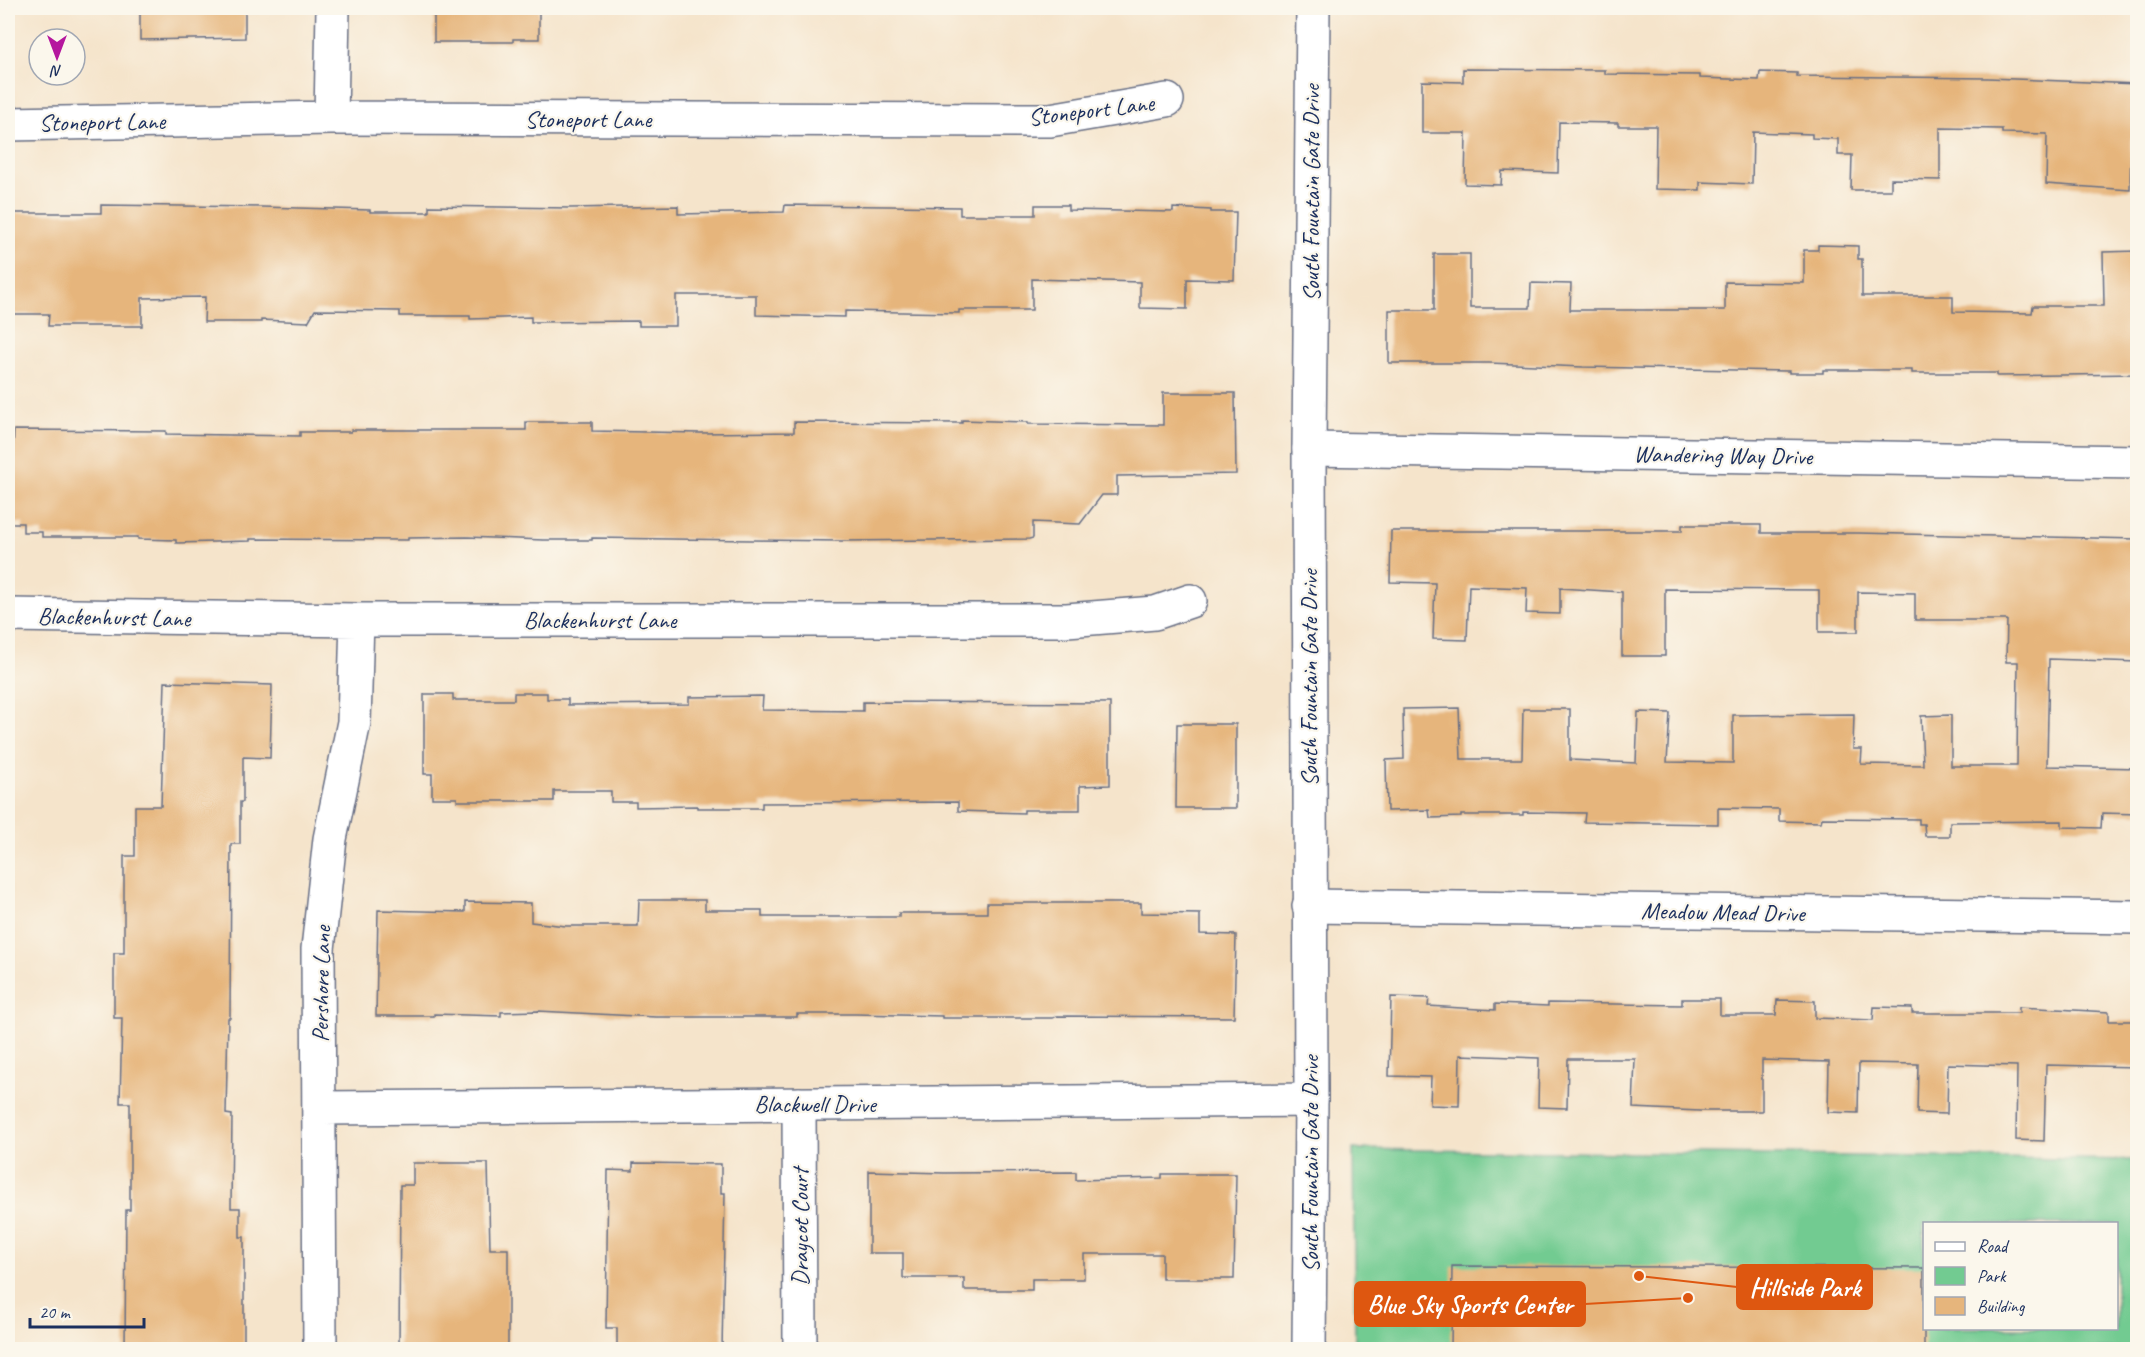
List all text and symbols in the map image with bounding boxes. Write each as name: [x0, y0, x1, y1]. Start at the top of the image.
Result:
north arrow: [27, 27, 87, 87]
text: N: [49, 61, 62, 81]
street label: South Fountain Gate Drive: [1296, 82, 1326, 302]
street label: Stoneport Lane: [1026, 87, 1158, 133]
street label: Stoneport Lane: [525, 104, 653, 134]
street label: Stoneport Lane: [39, 106, 168, 138]
street label: Wandering Way Drive: [1633, 438, 1815, 472]
street label: South Fountain Gate Drive: [1294, 567, 1324, 787]
street label: Blackenhurst Lane: [37, 601, 193, 633]
street label: Blackenhurst Lane: [524, 605, 679, 635]
street label: Meadow Mead Drive: [1641, 896, 1807, 928]
street label: Pershore Lane: [305, 923, 337, 1042]
street label: South Fountain Gate Drive: [1295, 1053, 1325, 1273]
street label: Blackwell Drive: [754, 1089, 878, 1119]
street label: Draycot Court: [785, 1165, 815, 1286]
legend: [1923, 1222, 2118, 1330]
text: Road: [1977, 1235, 2010, 1257]
callout: Hillside Park: [1737, 1265, 1872, 1309]
text: Park: [1977, 1265, 2007, 1287]
text: Hillside Park: [1750, 1271, 1863, 1304]
callout: Blue Sky Sports Center: [1355, 1282, 1585, 1326]
text: Blue Sky Sports Center: [1368, 1288, 1575, 1321]
scale bar: [30, 1291, 144, 1329]
text: Building: [1977, 1295, 2026, 1317]
text: 20 m: [39, 1301, 72, 1323]

